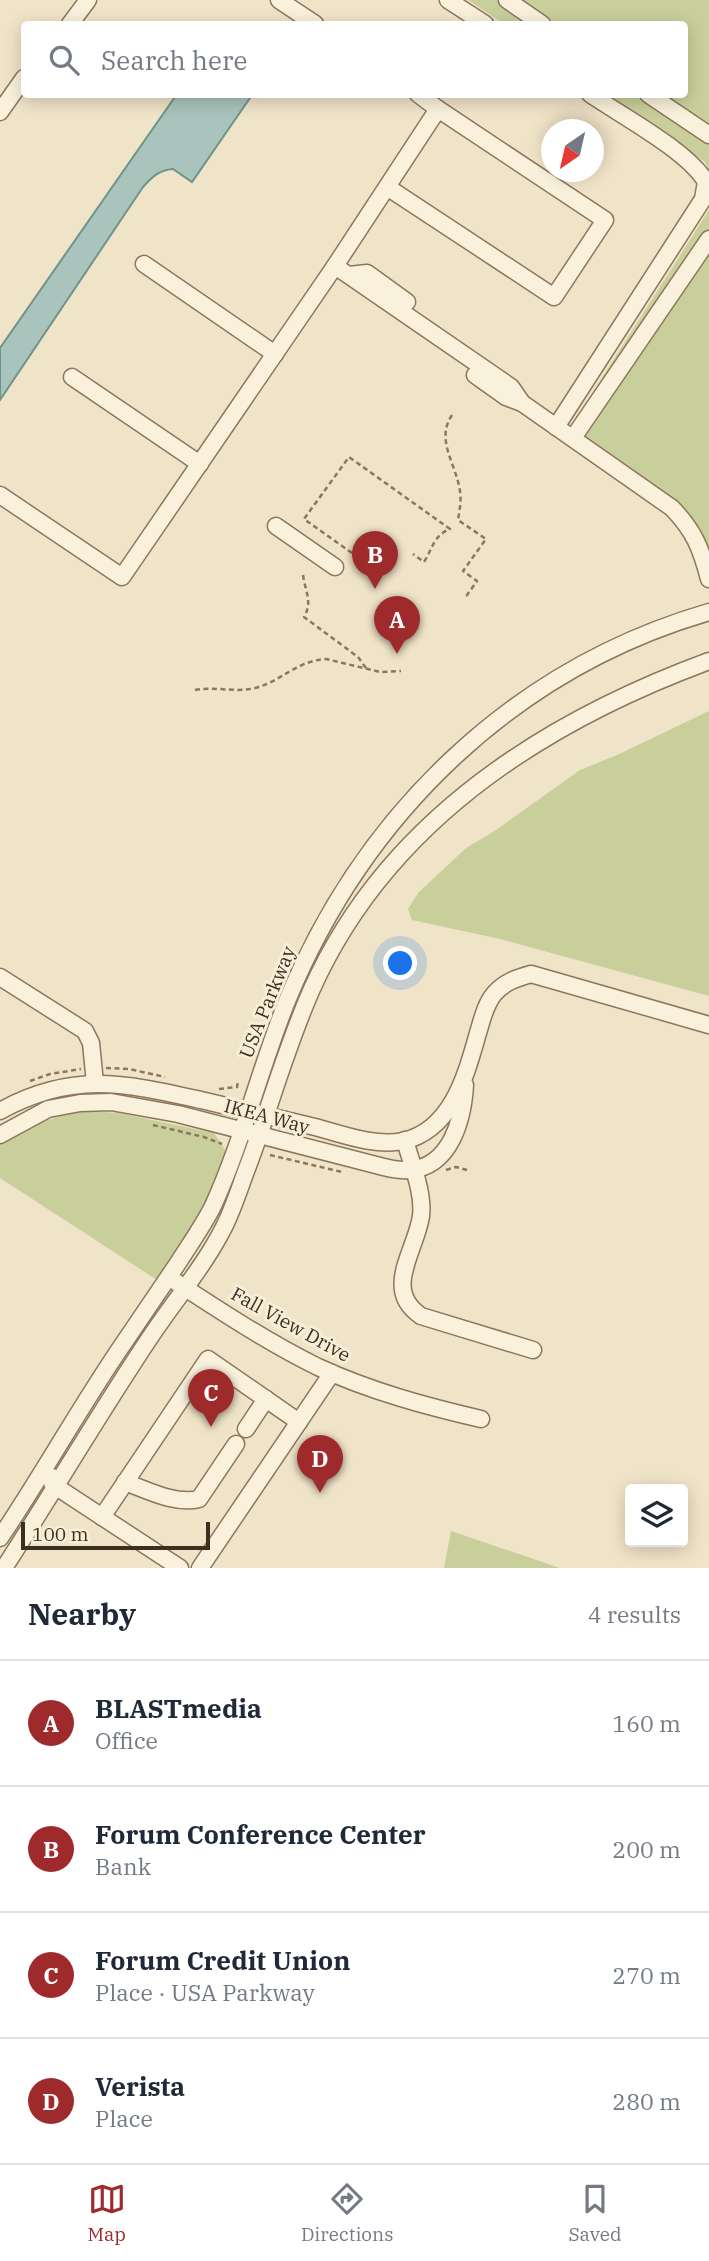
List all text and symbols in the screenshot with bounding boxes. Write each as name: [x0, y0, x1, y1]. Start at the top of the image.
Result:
search box: [21, 21, 688, 98]
icon: search: [45, 41, 83, 79]
text: Search here: [101, 43, 247, 77]
north arrow: [541, 119, 604, 182]
pin: B: [352, 531, 398, 589]
pin: A: [374, 596, 420, 654]
street label: USA Parkway: [234, 942, 301, 1062]
your location: [383, 946, 417, 980]
street label: IKEA Way: [222, 1093, 313, 1139]
street label: Fall View Drive: [227, 1281, 355, 1367]
pin: C: [188, 1369, 234, 1427]
pin: D: [297, 1435, 343, 1493]
map controls: [625, 1484, 688, 1547]
button: layers: [625, 1484, 688, 1547]
scale bar: [21, 1519, 210, 1551]
text: 100 m: [32, 1522, 89, 1546]
text: Nearby: [28, 1594, 136, 1633]
text: 4 results: [588, 1599, 681, 1629]
text: BLASTmedia: [95, 1691, 262, 1725]
text: A: [43, 1708, 59, 1738]
text: 160 m: [612, 1708, 681, 1738]
text: Office: [95, 1725, 158, 1755]
text: Forum Conference Center: [95, 1817, 426, 1851]
text: B: [43, 1834, 59, 1864]
text: 200 m: [612, 1834, 681, 1864]
text: Bank: [95, 1851, 151, 1881]
text: Forum Credit Union: [95, 1943, 350, 1977]
text: C: [43, 1960, 59, 1990]
text: 270 m: [612, 1960, 681, 1990]
text: Place · USA Parkway: [95, 1977, 315, 2007]
text: Verista: [95, 2069, 185, 2103]
text: D: [42, 2086, 60, 2116]
text: 280 m: [612, 2086, 681, 2116]
text: Place: [95, 2103, 153, 2133]
tab: Map: [87, 2180, 126, 2246]
tab: Directions: [301, 2180, 394, 2246]
tab: Saved: [568, 2180, 622, 2246]

